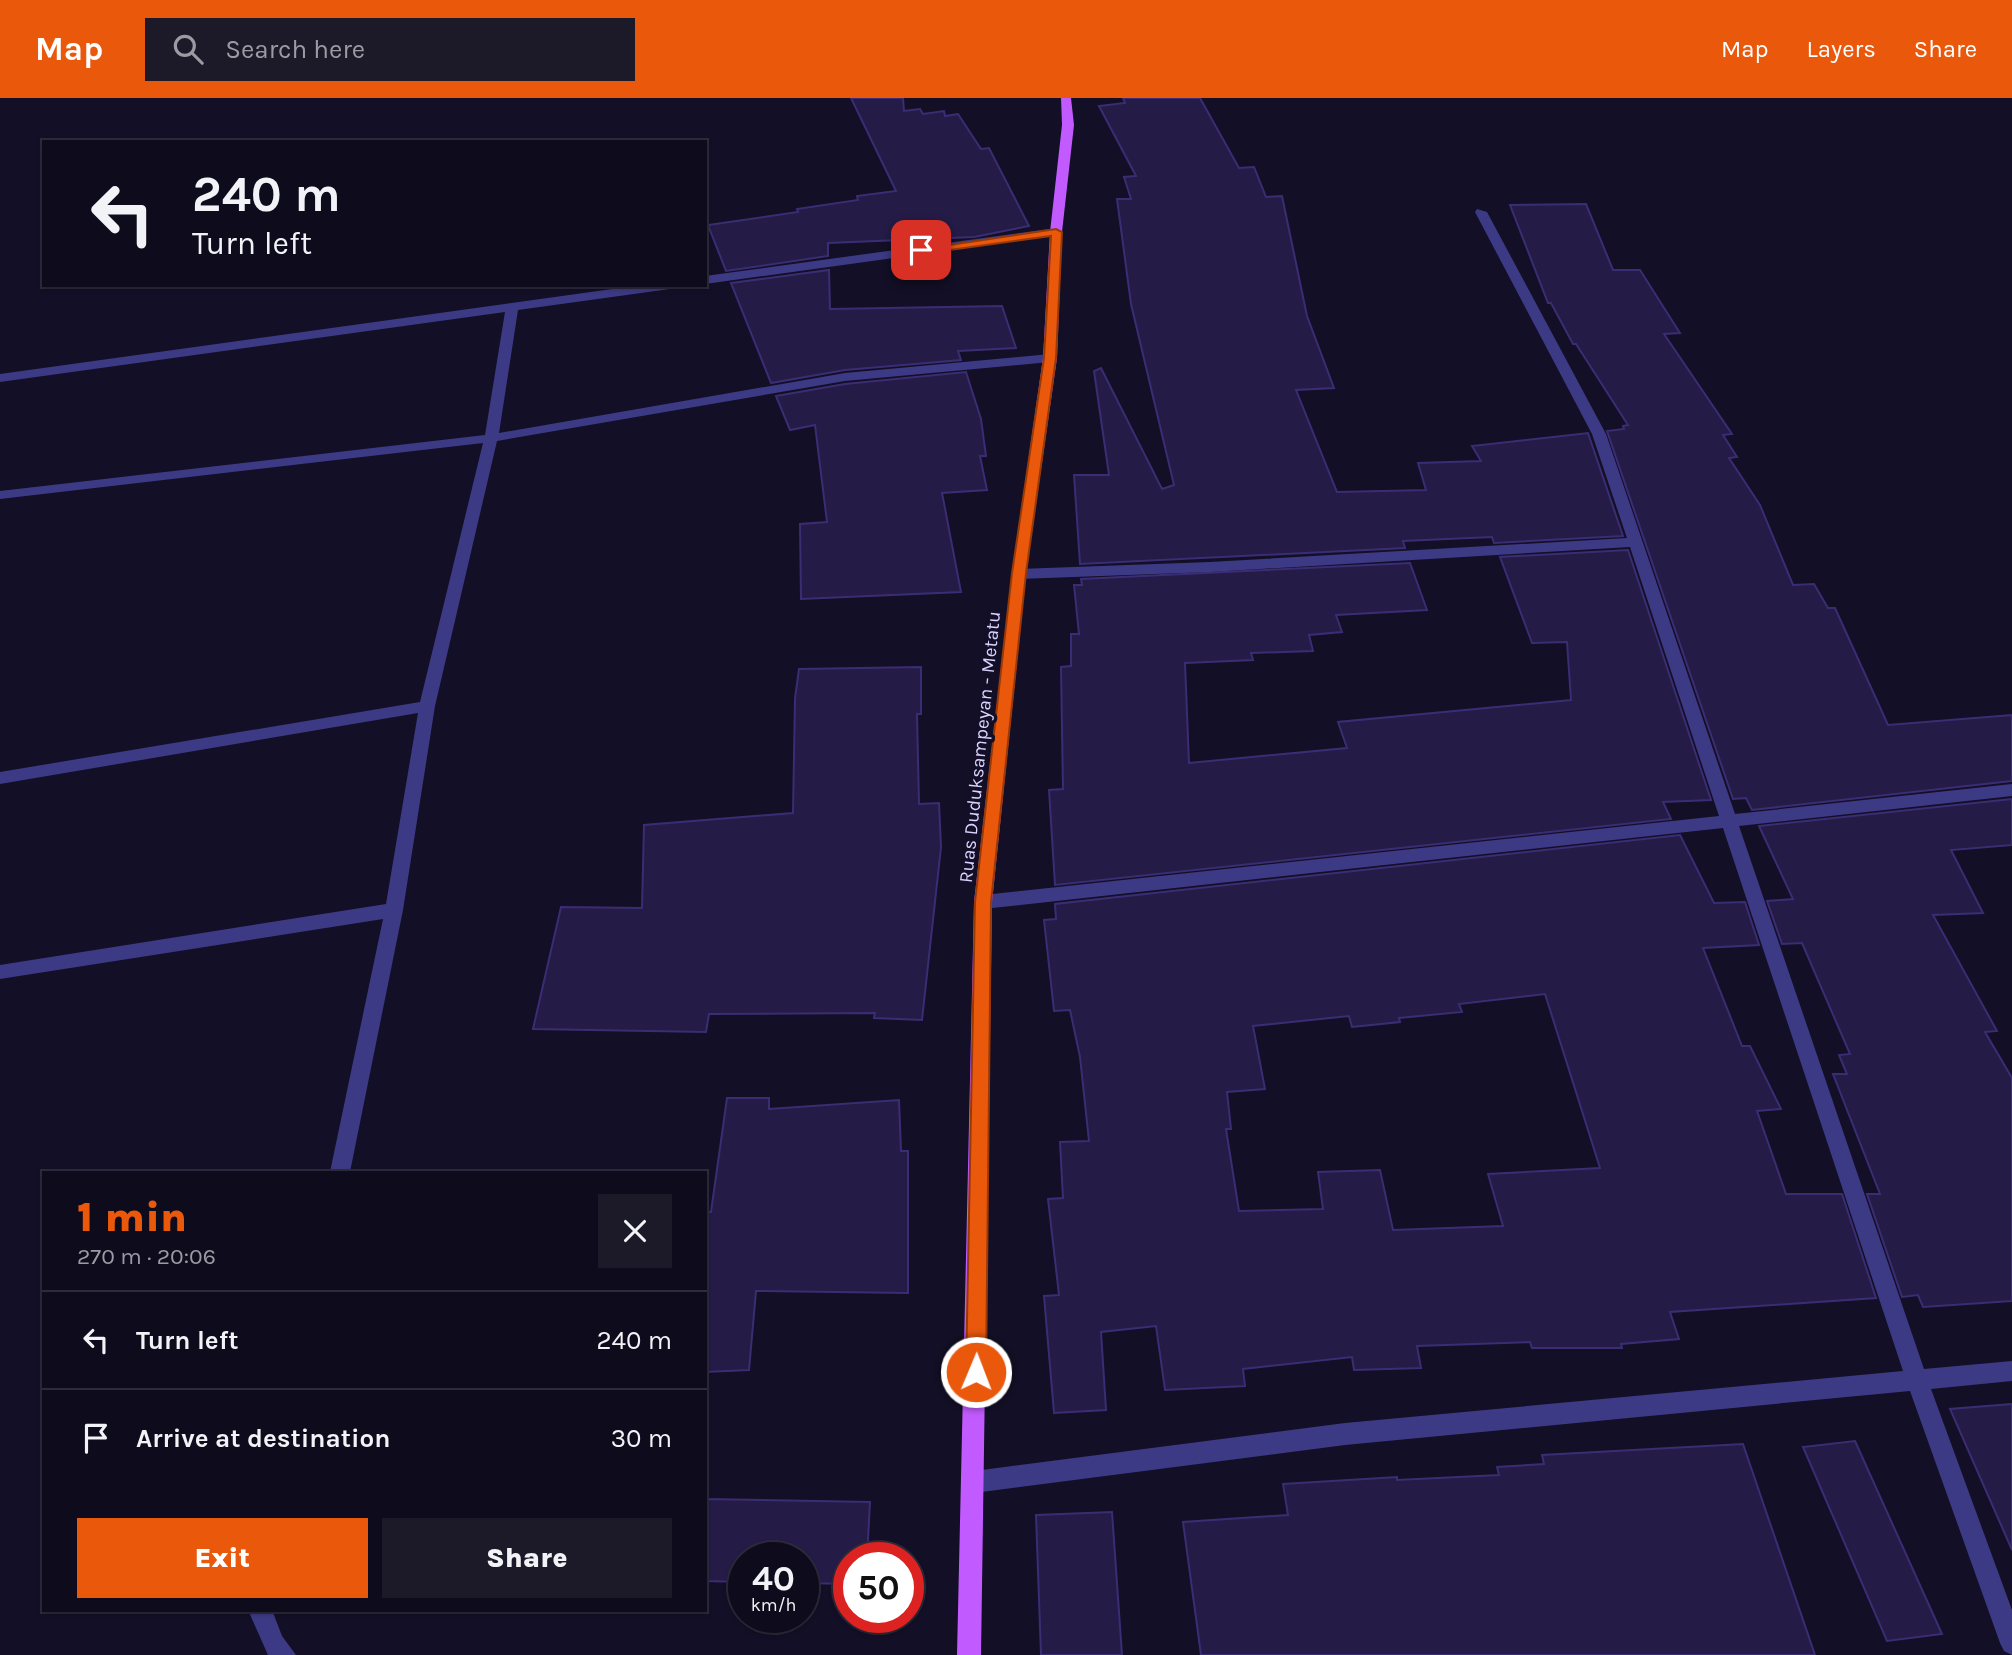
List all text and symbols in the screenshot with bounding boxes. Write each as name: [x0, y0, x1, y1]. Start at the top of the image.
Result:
search box: [145, 18, 635, 81]
text: Map: [35, 30, 103, 68]
icon: search: [169, 30, 207, 68]
text: Search here: [225, 34, 365, 65]
text: Map: [1721, 35, 1769, 63]
text: Layers: [1807, 35, 1876, 63]
text: Share: [1914, 35, 1977, 63]
text: 240 m: [192, 166, 341, 223]
icon: left: [77, 168, 168, 259]
pin: [891, 220, 951, 280]
text: Turn left: [192, 225, 312, 262]
icon: arrive: [902, 231, 940, 269]
street label: Ruas Duduksampeyan - Metatu: [955, 610, 1005, 884]
text: 1 min: [77, 1192, 187, 1242]
button: close: [598, 1194, 672, 1268]
text: 270 m · 20:06: [77, 1243, 216, 1270]
icon: left: [77, 1321, 115, 1359]
text: Turn left: [136, 1325, 238, 1356]
text: 240 m: [596, 1325, 672, 1356]
position arrow: [939, 1335, 1013, 1409]
icon: arrive: [77, 1419, 115, 1457]
text: Arrive at destination: [136, 1423, 390, 1454]
text: 30 m: [611, 1423, 672, 1454]
button: Exit: [77, 1518, 368, 1598]
button: Share: [382, 1518, 672, 1598]
speed limit sign: 50: [833, 1542, 924, 1633]
text: 40: [752, 1558, 795, 1599]
text: km/h: [751, 1594, 796, 1616]

